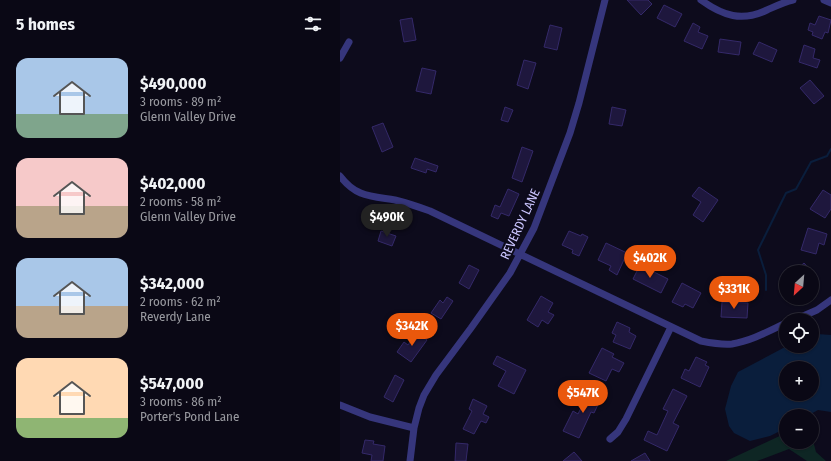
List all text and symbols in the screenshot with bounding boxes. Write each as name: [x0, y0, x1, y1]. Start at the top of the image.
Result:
icon: filters: [302, 13, 324, 35]
text: 5 homes: [16, 14, 75, 35]
text: $490,000: [140, 73, 206, 94]
icon: home: [48, 74, 96, 122]
text: 3 rooms · 89 m²: [140, 94, 222, 109]
text: Glenn Valley Drive: [140, 109, 236, 124]
text: $402,000: [140, 173, 206, 194]
icon: home: [48, 174, 96, 222]
street label: REVERDY LANE: [497, 186, 543, 262]
text: 2 rooms · 58 m²: [140, 194, 221, 209]
pin: $490K: [359, 204, 415, 238]
text: Glenn Valley Drive: [140, 209, 236, 224]
text: $490K: [370, 209, 404, 224]
pin: $402K: [622, 245, 678, 279]
text: $402K: [633, 250, 667, 265]
north arrow: [779, 265, 819, 305]
map controls: [779, 265, 819, 449]
text: $342,000: [140, 273, 204, 294]
icon: home: [48, 274, 96, 322]
pin: $331K: [706, 276, 762, 310]
text: $331K: [718, 281, 750, 296]
text: 2 rooms · 62 m²: [140, 294, 221, 309]
text: Reverdy Lane: [140, 309, 211, 324]
pin: $342K: [384, 313, 440, 347]
button: locate: [779, 313, 819, 353]
text: $342K: [396, 318, 428, 333]
button: +: [779, 361, 819, 401]
text: $547,000: [140, 373, 204, 394]
icon: home: [48, 374, 96, 422]
pin: $547K: [555, 380, 611, 414]
text: $547K: [567, 385, 599, 400]
text: 3 rooms · 86 m²: [140, 394, 222, 409]
text: Porter's Pond Lane: [140, 409, 239, 424]
button: −: [779, 409, 819, 449]

